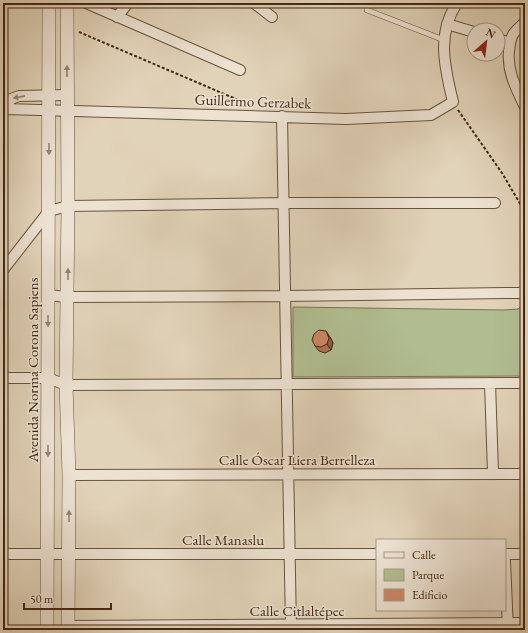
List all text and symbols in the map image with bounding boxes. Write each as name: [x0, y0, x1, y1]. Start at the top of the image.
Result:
north arrow: [466, 22, 506, 62]
text: N: [483, 25, 498, 41]
one-way arrow: [64, 64, 70, 77]
street label: Guillermo Gerzabek: [194, 89, 313, 113]
one-way arrow: [13, 94, 25, 100]
one-way arrow: [46, 143, 52, 156]
one-way arrow: [64, 268, 71, 280]
street label: Avenida Norma Corona Sapiens: [23, 277, 42, 463]
one-way arrow: [45, 315, 51, 328]
one-way arrow: [45, 445, 51, 458]
street label: Calle Óscar Liera Berrelleza: [219, 450, 375, 469]
one-way arrow: [66, 509, 72, 522]
street label: Calle Manaslu: [182, 530, 264, 549]
legend: [376, 539, 506, 611]
text: Calle: [412, 547, 436, 563]
text: Parque: [412, 567, 444, 583]
scale bar: [24, 585, 111, 611]
text: Edificio: [412, 587, 448, 603]
text: 50 m: [30, 591, 54, 607]
street label: Calle Citlaltépec: [249, 601, 345, 620]

